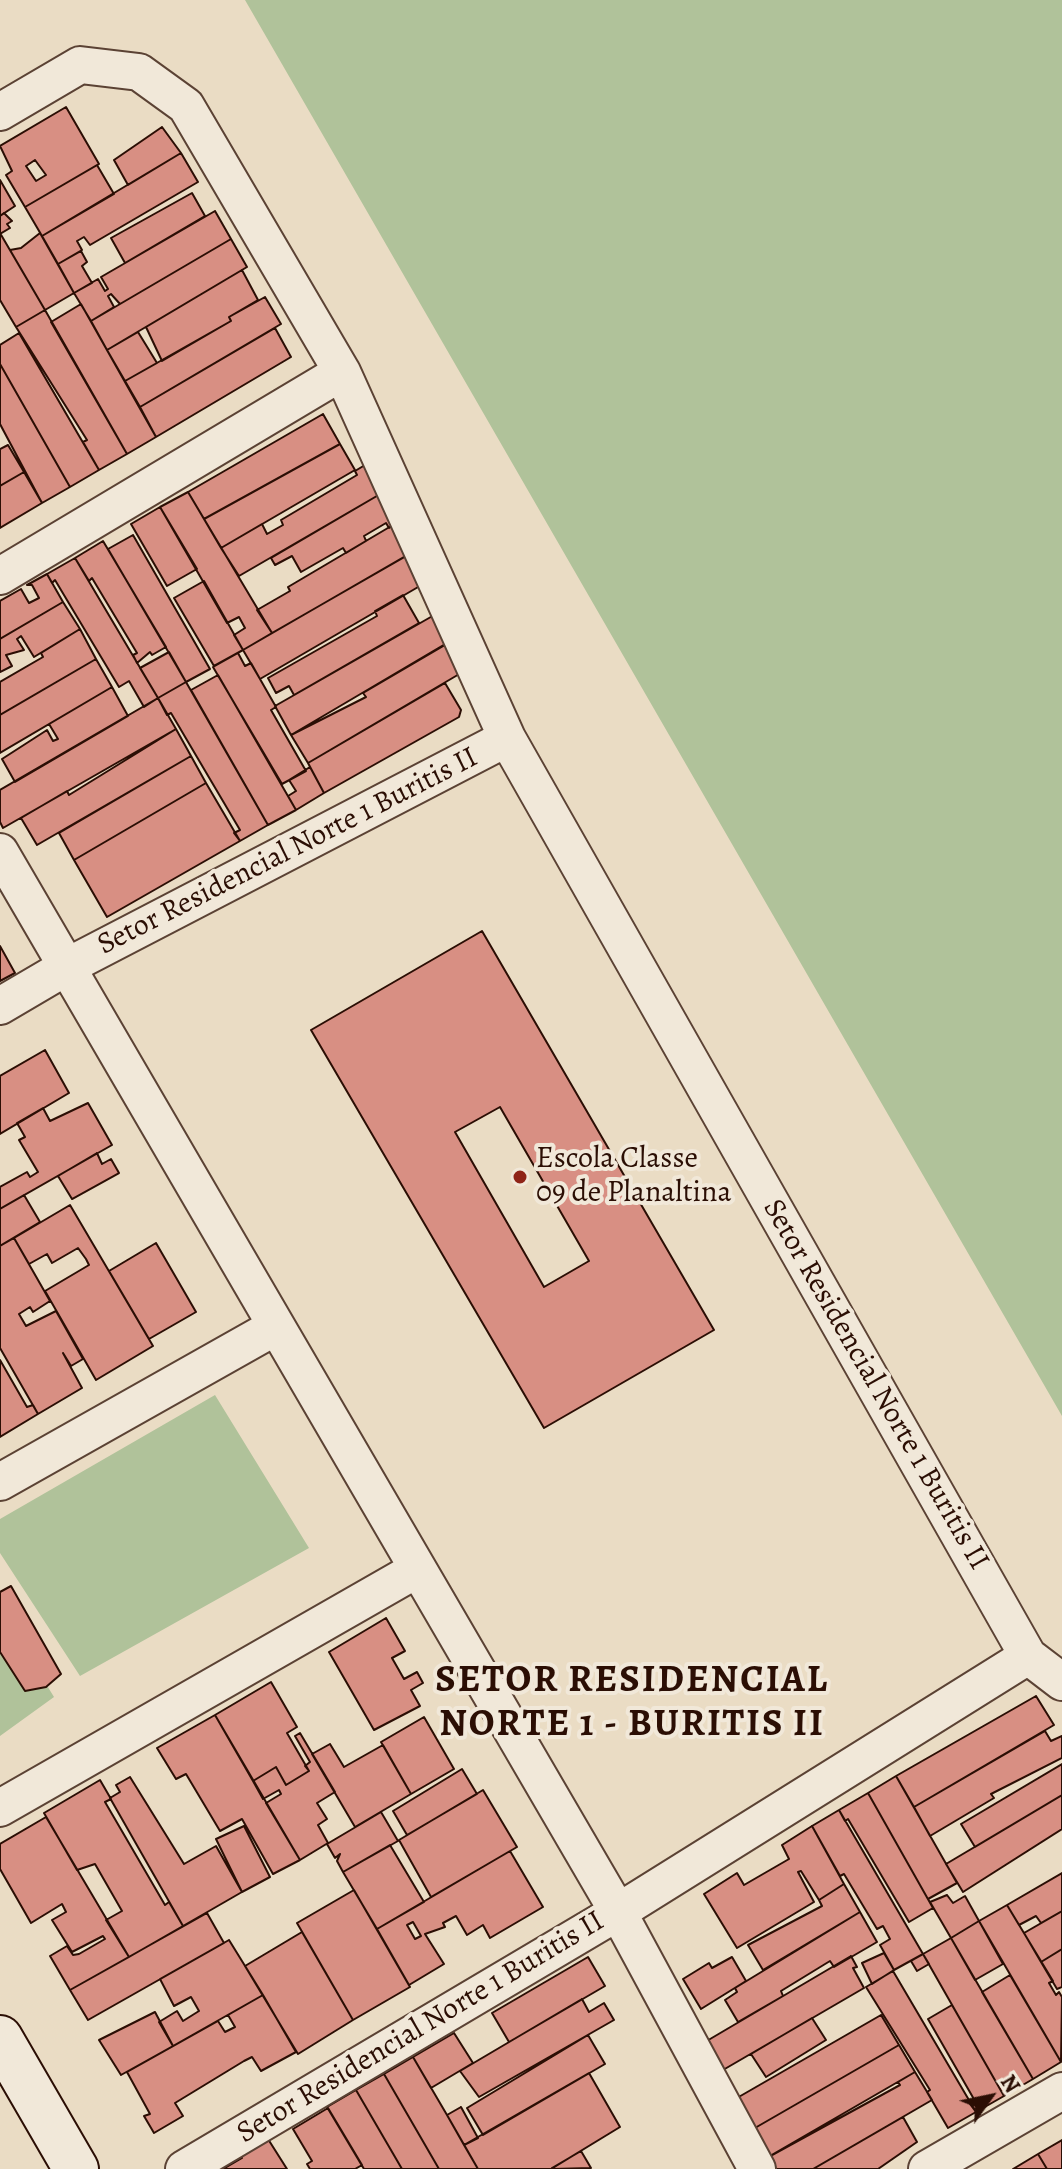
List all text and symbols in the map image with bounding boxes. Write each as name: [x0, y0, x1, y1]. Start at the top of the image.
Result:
street label: Setor Residencial Norte 1 Buritis II: [92, 740, 484, 964]
place label: Escola Classe 09 de Planaltina: [536, 1142, 731, 1212]
marker: Escola Classe 09 de Planaltina: [511, 1168, 529, 1186]
street label: Setor Residencial Norte 1 Buritis II: [754, 1193, 996, 1577]
district label: SETOR RESIDENCIAL NORTE 1 - BURITIS II: [435, 1659, 829, 1748]
street label: Setor Residencial Norte 1 Buritis II: [231, 1904, 611, 2152]
north arrow: [950, 2057, 1030, 2137]
text: N: [993, 2069, 1027, 2099]

